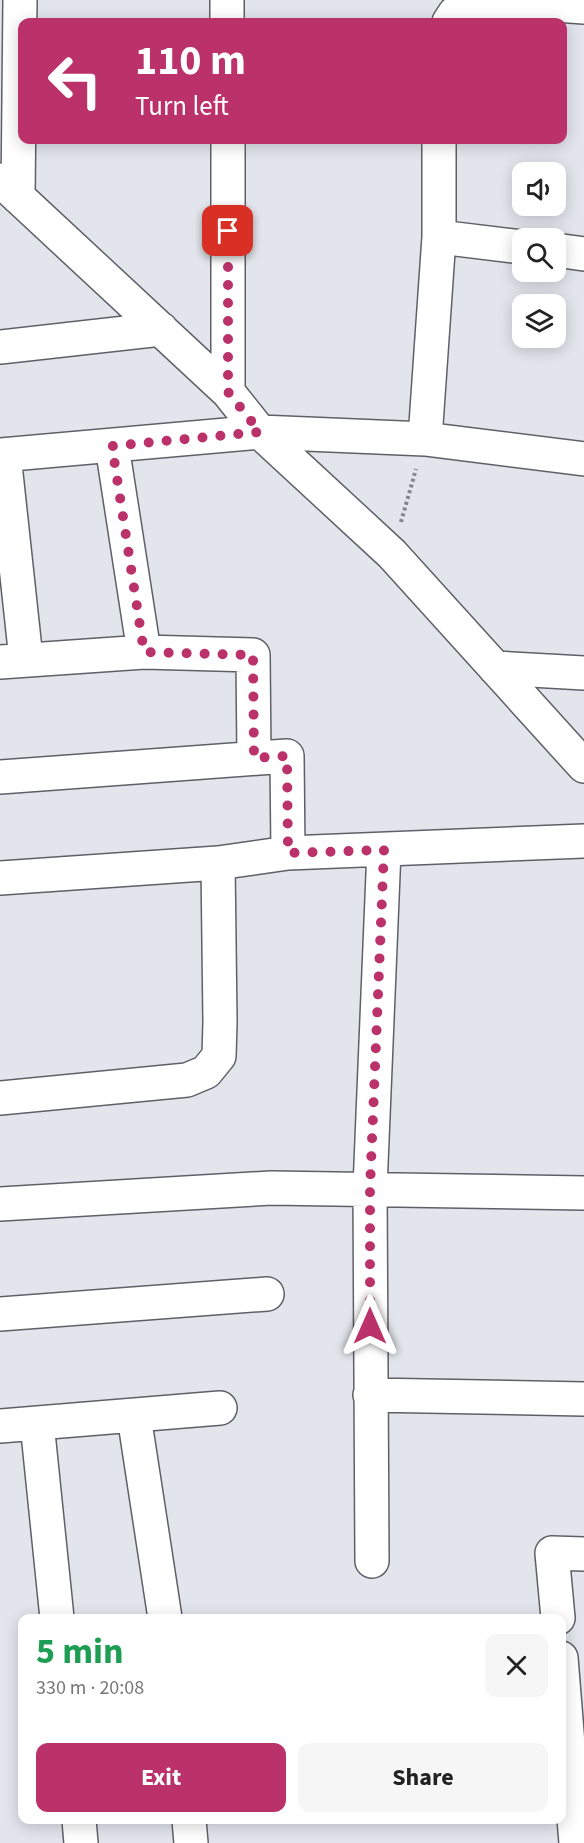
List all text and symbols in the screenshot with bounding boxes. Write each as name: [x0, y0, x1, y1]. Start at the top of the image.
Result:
text: 110 m: [135, 31, 246, 91]
icon: left: [36, 42, 114, 120]
text: Turn left: [135, 87, 229, 126]
map controls: [512, 162, 566, 348]
button: sound: [512, 162, 566, 216]
pin: [202, 205, 253, 256]
icon: arrive: [211, 214, 244, 247]
button: search: [512, 228, 566, 282]
button: layers: [512, 294, 566, 348]
position arrow: [338, 1294, 402, 1358]
text: 5 min: [36, 1626, 124, 1677]
button: close: [485, 1634, 548, 1697]
text: 330 m · 20:08: [36, 1674, 144, 1702]
button: Exit: [36, 1743, 286, 1812]
button: Share: [298, 1743, 548, 1812]

